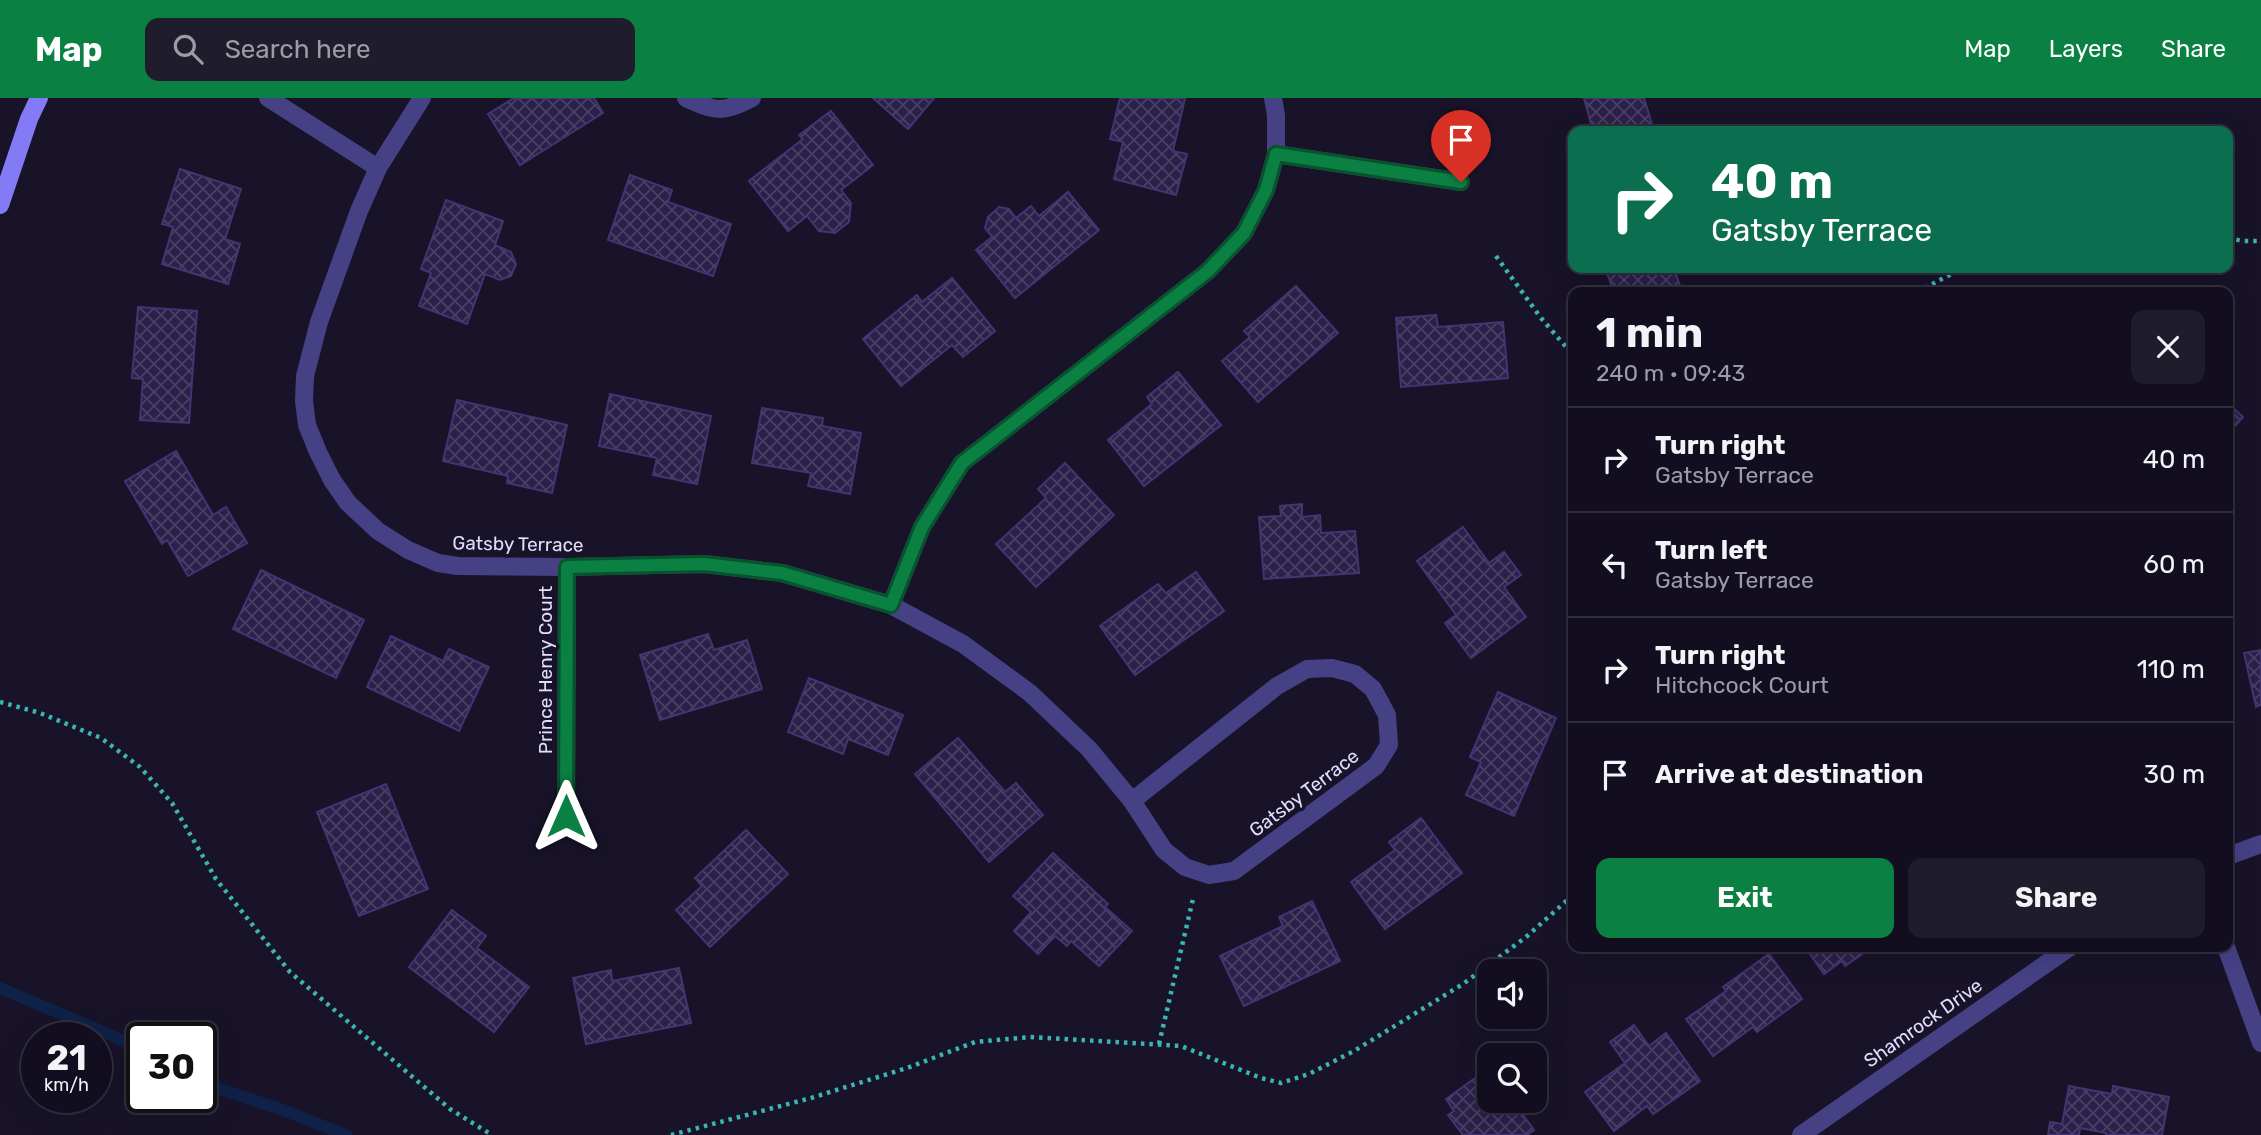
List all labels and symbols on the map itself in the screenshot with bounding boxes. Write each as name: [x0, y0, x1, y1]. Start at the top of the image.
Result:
pin: [1431, 110, 1491, 182]
street label: Gatsby Terrace: [452, 531, 584, 557]
street label: Prince Henry Court: [534, 585, 557, 754]
street label: Gatsby Terrace: [1245, 744, 1363, 842]
position arrow: [529, 779, 603, 853]
street label: Shamrock Drive: [1859, 974, 1987, 1072]
speed limit sign: 30: [126, 1022, 217, 1113]

